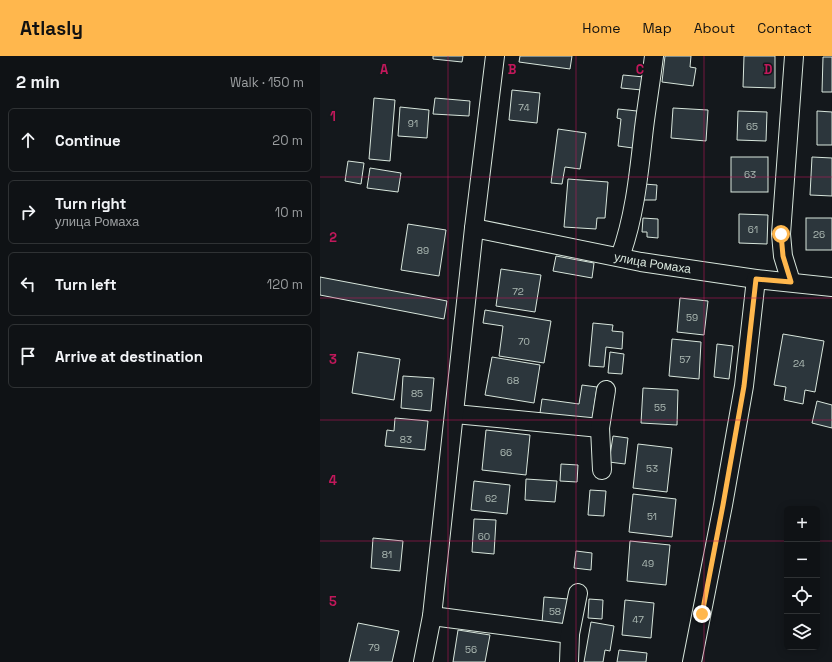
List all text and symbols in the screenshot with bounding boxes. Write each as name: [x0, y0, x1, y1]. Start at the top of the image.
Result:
text: Atlasly: [20, 16, 83, 41]
text: Home: [582, 19, 620, 37]
text: Map: [642, 19, 672, 37]
text: About: [694, 19, 735, 37]
text: Contact: [757, 19, 812, 37]
text: A: [380, 61, 389, 78]
text: B: [508, 61, 517, 78]
text: C: [636, 61, 644, 78]
text: D: [764, 61, 773, 78]
text: 2 min: [16, 71, 60, 93]
text: Walk · 150 m: [230, 74, 304, 91]
house number: 74: [518, 101, 530, 114]
text: 1: [330, 108, 336, 125]
house number: 91: [408, 117, 418, 130]
house number: 65: [746, 120, 758, 133]
icon: ahead: [17, 129, 39, 151]
text: Continue: [55, 131, 121, 150]
text: 20 m: [272, 132, 303, 149]
house number: 63: [744, 168, 756, 181]
text: Turn right: [55, 194, 126, 213]
icon: right: [17, 201, 39, 223]
text: 10 m: [275, 204, 303, 221]
text: улица Ромаха: [55, 213, 139, 230]
house number: 61: [748, 223, 758, 236]
route start: [772, 225, 790, 243]
house number: 26: [813, 228, 825, 241]
text: 2: [329, 229, 337, 246]
house number: 89: [417, 244, 429, 257]
street label: улица Ромаха: [613, 249, 692, 277]
icon: left: [17, 273, 39, 295]
text: Turn left: [55, 275, 117, 294]
text: 120 m: [267, 276, 303, 293]
house number: 72: [512, 285, 524, 298]
house number: 59: [686, 311, 698, 324]
house number: 70: [518, 335, 530, 348]
icon: arrive: [17, 345, 39, 367]
text: Arrive at destination: [55, 347, 203, 366]
text: 3: [329, 351, 337, 368]
house number: 57: [679, 353, 691, 366]
house number: 24: [793, 357, 805, 370]
house number: 68: [507, 374, 519, 387]
house number: 85: [411, 387, 423, 400]
house number: 55: [654, 401, 666, 414]
house number: 83: [400, 433, 412, 446]
house number: 66: [500, 446, 512, 459]
house number: 53: [646, 462, 658, 475]
text: 4: [329, 472, 337, 489]
house number: 62: [485, 492, 497, 505]
map controls: [784, 506, 820, 650]
button: +: [784, 506, 820, 542]
house number: 51: [647, 510, 657, 523]
house number: 60: [478, 530, 490, 543]
button: −: [784, 542, 820, 578]
house number: 81: [382, 548, 392, 561]
house number: 49: [642, 557, 654, 570]
button: locate: [784, 578, 820, 614]
text: 5: [329, 593, 337, 610]
house number: 58: [549, 605, 561, 618]
route end: [693, 605, 711, 623]
house number: 47: [632, 613, 644, 626]
button: layers: [784, 614, 820, 650]
house number: 79: [368, 641, 380, 654]
house number: 56: [465, 643, 477, 656]

